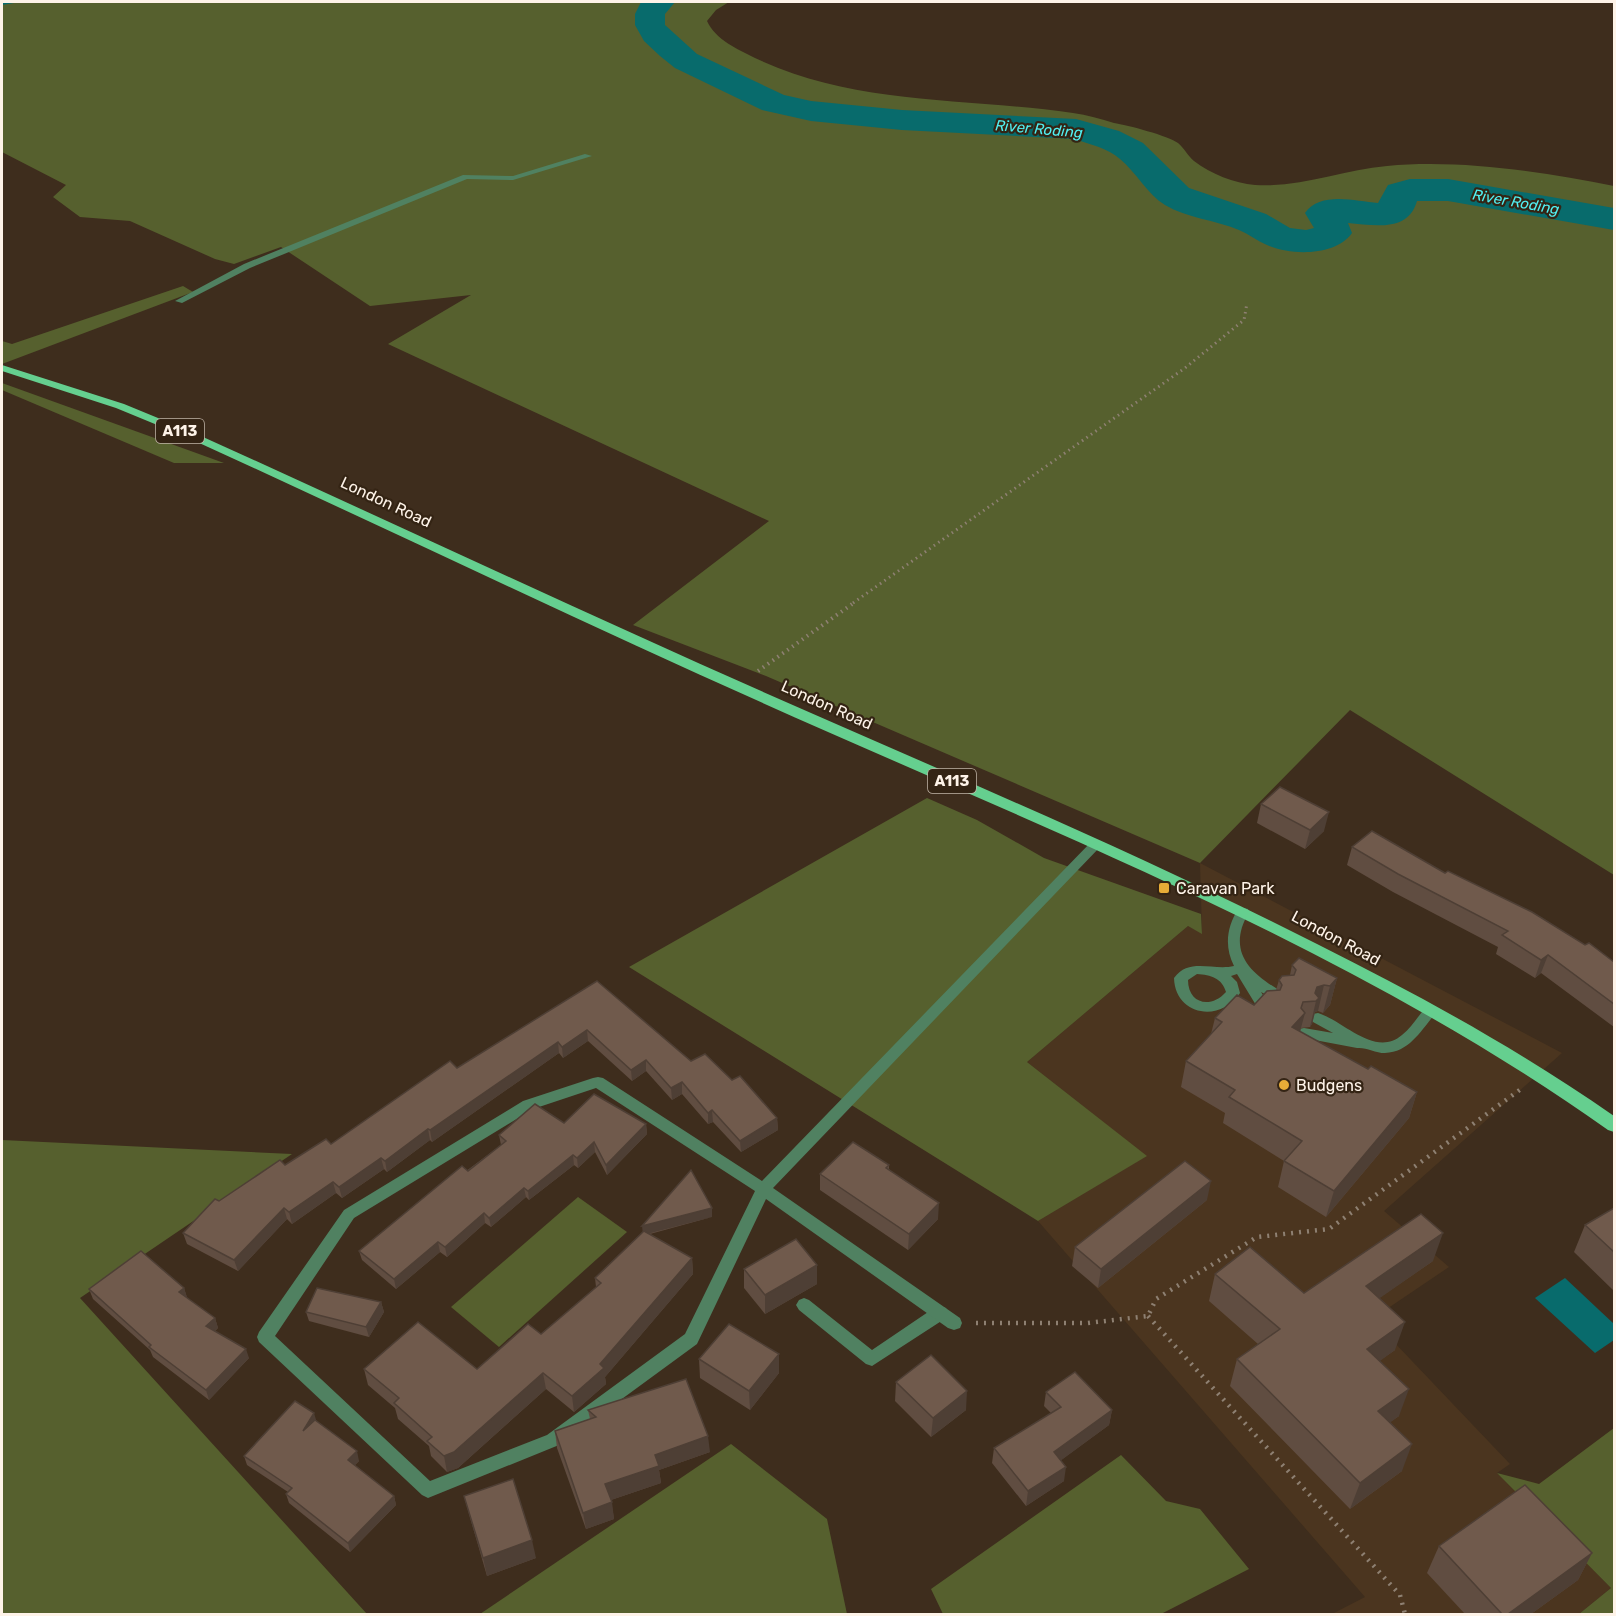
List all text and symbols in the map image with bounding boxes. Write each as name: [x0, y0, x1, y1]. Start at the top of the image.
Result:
water label: River Roding: [994, 116, 1084, 142]
water label: River Roding: [1471, 186, 1561, 219]
road number: A113: [156, 419, 204, 443]
street label: London Road: [338, 473, 434, 531]
street label: London Road: [778, 676, 876, 734]
road number: A113: [928, 769, 976, 793]
place label: Caravan Park: [1176, 879, 1275, 898]
marker: Caravan Park: [1157, 881, 1171, 895]
street label: London Road: [1288, 907, 1384, 969]
place label: Budgens: [1296, 1076, 1362, 1095]
marker: Budgens: [1277, 1078, 1291, 1092]

